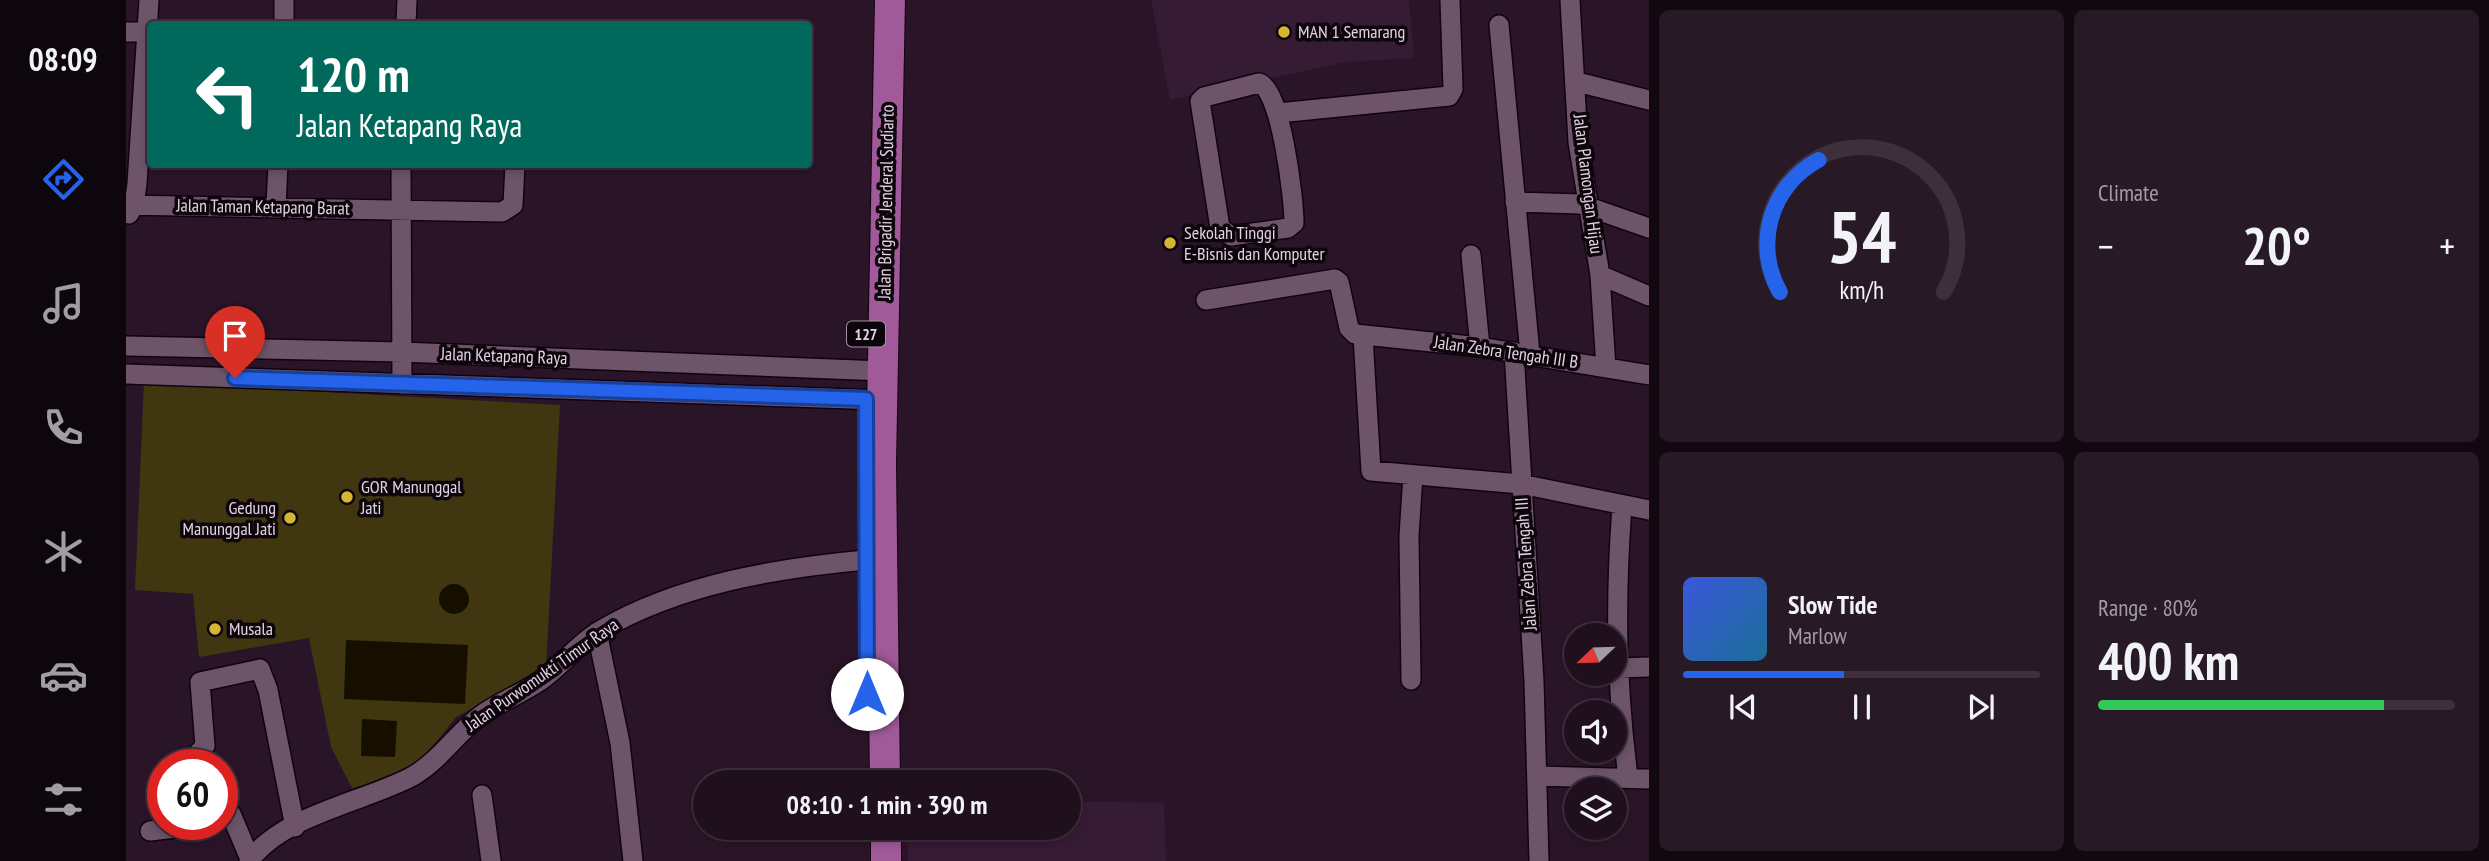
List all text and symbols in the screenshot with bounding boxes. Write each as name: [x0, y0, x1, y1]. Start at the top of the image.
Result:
place label: MAN 1 Semarang: [1298, 20, 1405, 43]
marker: MAN 1 Semarang: [1276, 24, 1292, 40]
text: 08:09: [28, 38, 98, 80]
text: 120 m: [297, 42, 410, 106]
icon: left: [182, 49, 273, 140]
text: Jalan Ketapang Raya: [297, 104, 522, 146]
street label: Jalan Brigadir Jenderal Sudiarto: [872, 104, 899, 301]
street label: Jalan Plamongan Hijau: [1568, 112, 1608, 255]
icon: directions: [39, 155, 88, 204]
text: Climate: [2098, 178, 2159, 207]
text: 54: [1827, 188, 1896, 282]
street label: Jalan Taman Ketapang Barat: [175, 193, 350, 220]
text: 20°: [2242, 212, 2311, 279]
place label: Sekolah Tinggi E-Bisnis dan Komputer: [1184, 221, 1324, 265]
text: −: [2098, 221, 2114, 270]
text: +: [2439, 221, 2455, 270]
marker: Sekolah Tinggi E-Bisnis dan Komputer: [1162, 235, 1178, 251]
text: km/h: [1839, 274, 1884, 306]
icon: music: [39, 279, 88, 328]
pin: [205, 306, 265, 378]
icon: arrive: [216, 317, 254, 355]
road number: 127: [847, 322, 885, 346]
street label: Jalan Zebra Tengah III B: [1431, 330, 1580, 373]
street label: Jalan Ketapang Raya: [439, 342, 568, 369]
icon: phone: [39, 403, 88, 452]
place label: GOR Manunggal Jati: [360, 475, 462, 519]
marker: GOR Manunggal Jati: [339, 489, 355, 505]
place label: Gedung Manunggal Jati: [183, 496, 276, 540]
street label: Jalan Zebra Tengah III: [1509, 497, 1542, 632]
marker: Gedung Manunggal Jati: [282, 510, 298, 526]
icon: climate: [39, 527, 88, 576]
text: Slow Tide: [1788, 588, 1878, 621]
text: Range · 80%: [2098, 593, 2198, 622]
street label: Jalan Purwomukti Timur Raya: [460, 613, 623, 737]
place label: Musala: [229, 617, 273, 640]
marker: Musala: [207, 621, 223, 637]
text: Marlow: [1788, 621, 1847, 650]
north arrow: [1564, 623, 1628, 686]
map controls: [1564, 623, 1627, 840]
text: 400 km: [2098, 627, 2239, 694]
icon: car: [39, 651, 88, 700]
position arrow: [830, 657, 904, 731]
icon: previous: [1724, 688, 1762, 726]
icon: pause: [1843, 688, 1881, 726]
icon: next: [1962, 688, 2000, 726]
button: sound: [1564, 700, 1627, 763]
speed limit sign: 60: [147, 749, 238, 840]
icon: filters: [39, 775, 88, 824]
button: layers: [1564, 777, 1627, 840]
text: 08:10 · 1 min · 390 m: [787, 788, 987, 821]

